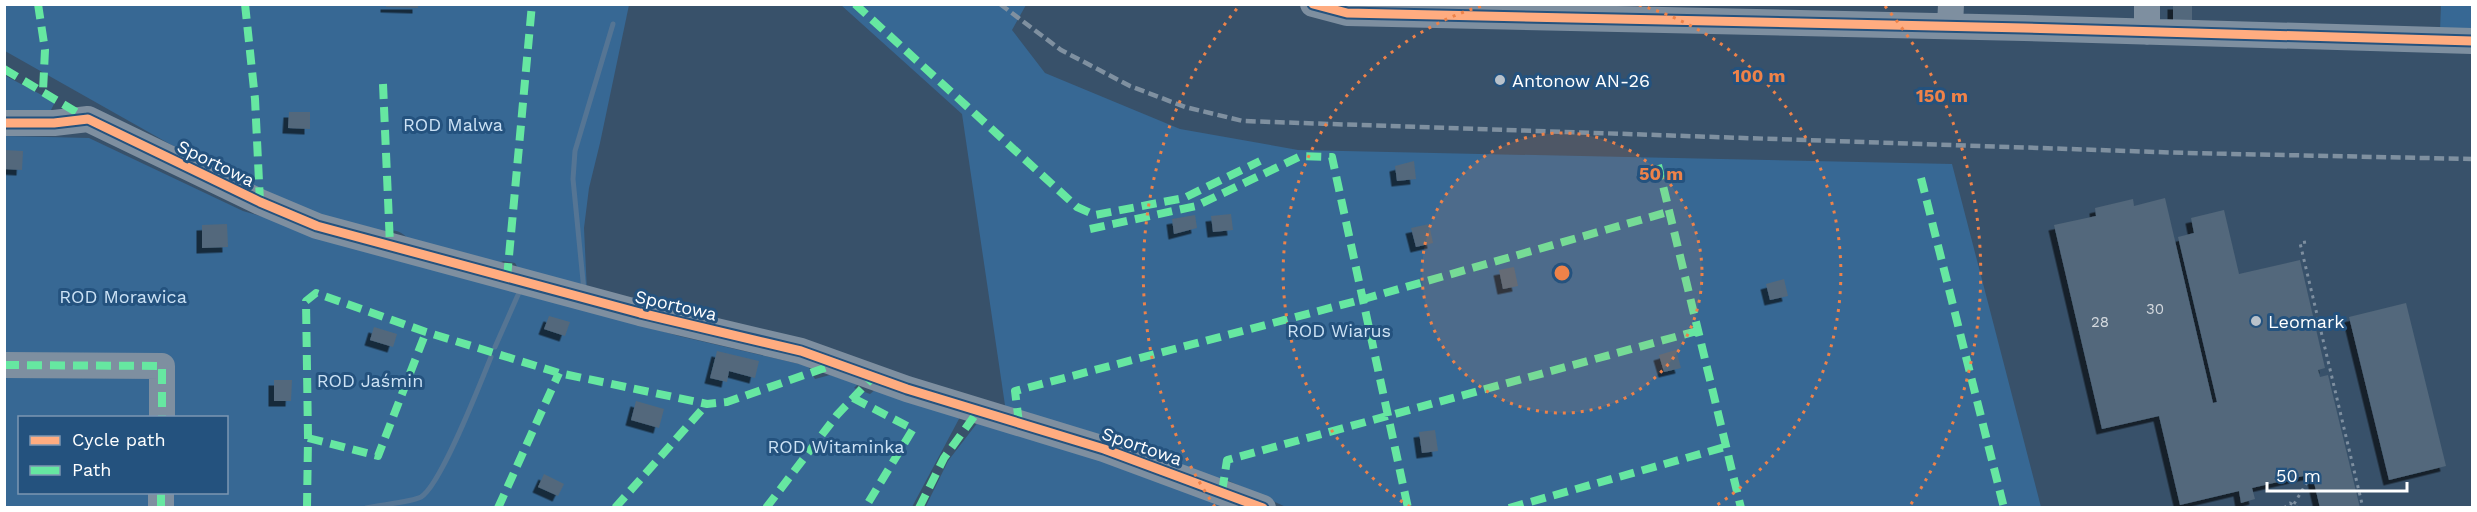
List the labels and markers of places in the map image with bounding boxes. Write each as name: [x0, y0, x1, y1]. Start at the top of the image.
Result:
place label: Antonow AN-26: [1512, 70, 1650, 91]
marker: Antonow AN-26: [1493, 73, 1507, 87]
centre of rings: [1552, 263, 1572, 283]
place label: Leomark: [2268, 311, 2345, 332]
marker: Leomark: [2249, 314, 2263, 328]

